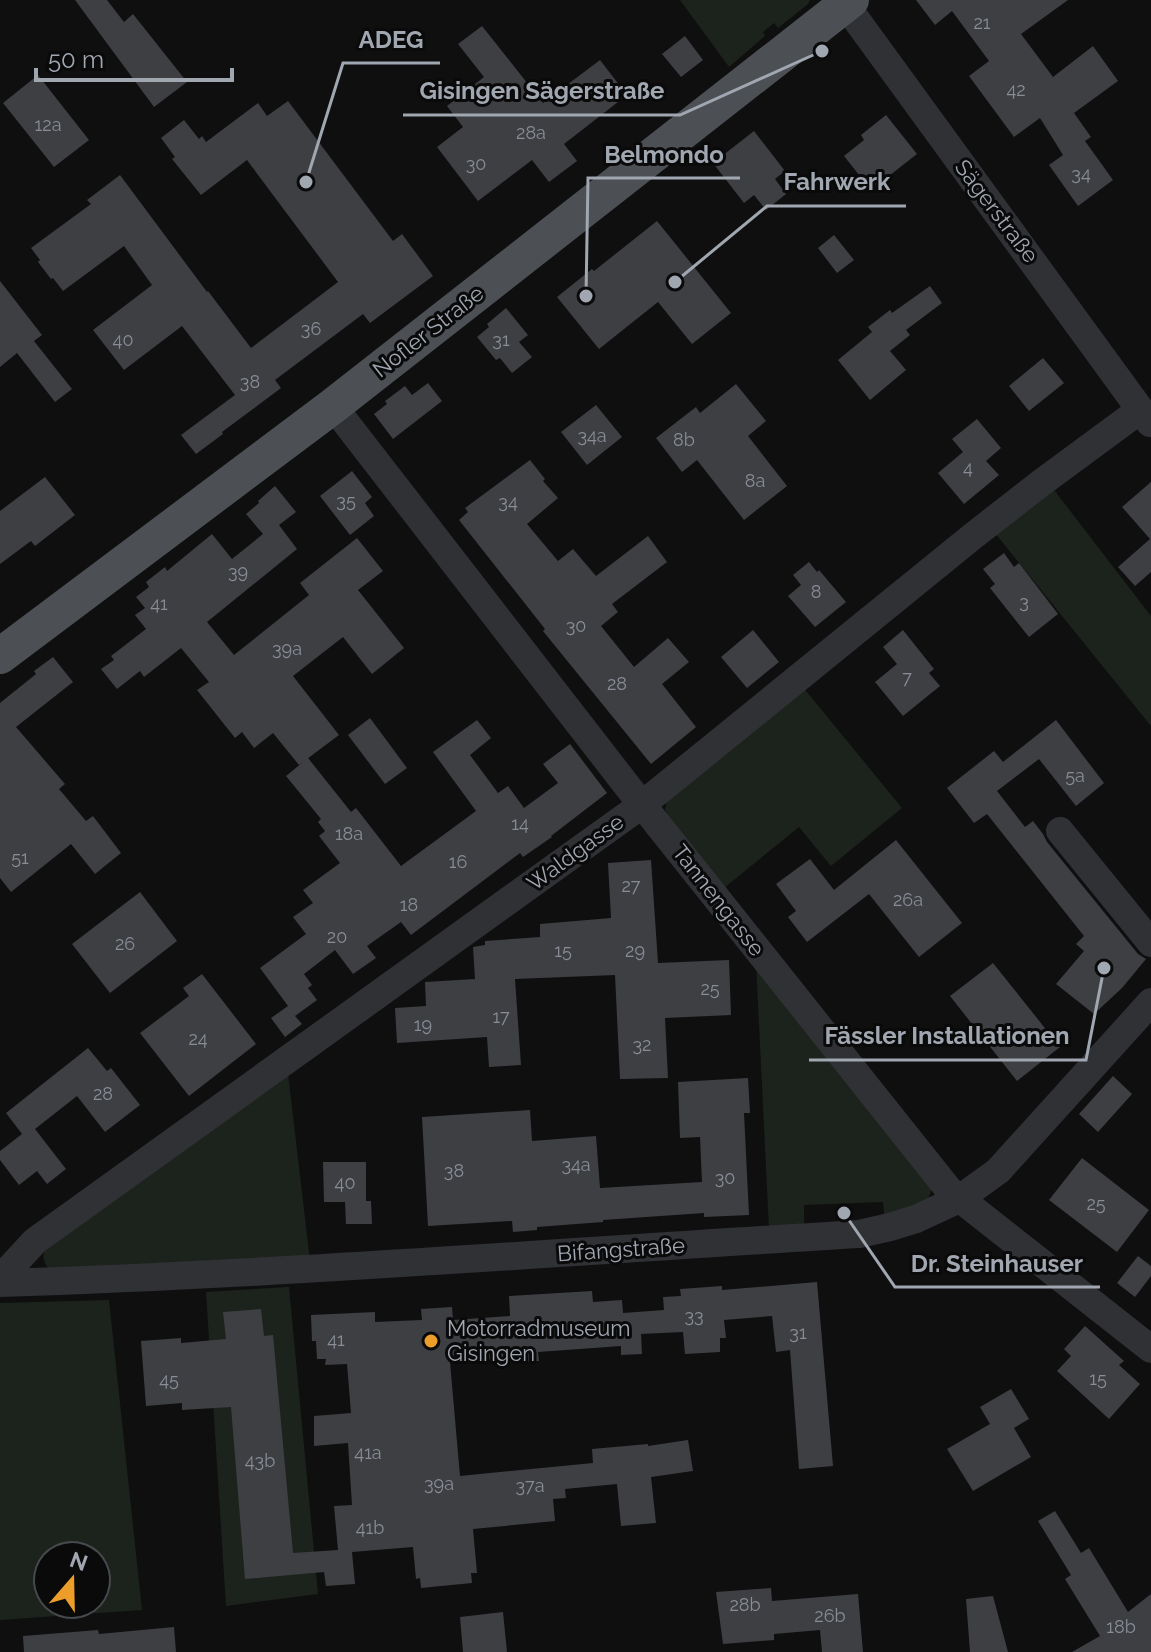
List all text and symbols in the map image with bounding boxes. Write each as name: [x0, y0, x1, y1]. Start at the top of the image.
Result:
house number: 21: [973, 12, 991, 33]
callout: ADEG: [343, 15, 440, 63]
text: ADEG: [359, 25, 423, 54]
scale bar: [36, 32, 232, 82]
text: 50 m: [48, 45, 104, 74]
callout: Gisingen Sägerstraße: [403, 67, 680, 115]
text: Gisingen Sägerstraße: [420, 76, 664, 105]
house number: 42: [1006, 79, 1026, 100]
house number: 12a: [35, 114, 61, 135]
house number: 28a: [516, 122, 546, 143]
callout: Belmondo: [588, 130, 740, 178]
text: Belmondo: [604, 140, 724, 169]
house number: 30: [466, 153, 486, 174]
street label: Sägerstraße: [950, 154, 1044, 268]
callout: Fahrwerk: [767, 158, 906, 206]
house number: 34: [1071, 163, 1091, 184]
text: Fahrwerk: [783, 167, 891, 196]
street label: Nofler Straße: [367, 280, 489, 382]
house number: 36: [301, 318, 321, 339]
house number: 40: [113, 329, 133, 350]
house number: 31: [492, 329, 510, 350]
house number: 38: [240, 371, 260, 392]
house number: 34a: [577, 425, 607, 446]
house number: 8b: [673, 429, 695, 450]
house number: 4: [963, 457, 973, 478]
house number: 8a: [745, 470, 765, 491]
house number: 35: [336, 490, 356, 511]
house number: 34: [498, 491, 518, 512]
house number: 39: [228, 561, 248, 582]
house number: 8: [811, 581, 821, 602]
house number: 3: [1019, 591, 1029, 612]
house number: 41: [150, 593, 168, 614]
house number: 30: [566, 615, 586, 636]
house number: 39a: [272, 638, 302, 659]
house number: 7: [902, 667, 912, 688]
house number: 28: [607, 673, 627, 694]
house number: 5a: [1065, 765, 1085, 786]
street label: Waldgasse: [522, 808, 629, 896]
house number: 14: [511, 813, 529, 834]
house number: 18a: [335, 823, 363, 844]
street label: Tannengasse: [667, 839, 771, 961]
house number: 51: [11, 847, 29, 868]
house number: 16: [449, 851, 467, 872]
house number: 27: [621, 875, 641, 896]
house number: 26a: [893, 889, 923, 910]
house number: 18: [400, 894, 418, 915]
house number: 20: [327, 926, 347, 947]
house number: 26: [115, 933, 135, 954]
house number: 15: [554, 940, 572, 961]
house number: 29: [625, 940, 645, 961]
house number: 25: [700, 978, 720, 999]
house number: 17: [492, 1006, 510, 1027]
callout: Fässler Installationen: [809, 1012, 1086, 1060]
house number: 19: [414, 1014, 432, 1035]
text: Fässler Installationen: [825, 1021, 1070, 1050]
house number: 24: [188, 1028, 208, 1049]
house number: 32: [633, 1034, 652, 1055]
house number: 28: [93, 1083, 113, 1104]
house number: 34a: [561, 1154, 591, 1175]
house number: 38: [444, 1160, 464, 1181]
house number: 30: [715, 1167, 735, 1188]
house number: 40: [335, 1172, 355, 1193]
house number: 25: [1086, 1193, 1106, 1214]
street label: Bifangstraße: [556, 1232, 686, 1266]
callout: Dr. Steinhauser: [895, 1239, 1100, 1287]
text: Dr. Steinhauser: [911, 1249, 1083, 1278]
house number: 33: [684, 1305, 704, 1326]
place label: Motorradmuseum Gisingen: [447, 1315, 630, 1366]
house number: 31: [789, 1322, 807, 1343]
house number: 41: [327, 1329, 345, 1350]
marker: Motorradmuseum Gisingen: [422, 1332, 440, 1350]
house number: 15: [1089, 1368, 1107, 1389]
house number: 45: [159, 1369, 179, 1390]
house number: 41a: [354, 1442, 382, 1463]
house number: 43b: [245, 1450, 275, 1471]
house number: 39a: [424, 1473, 454, 1494]
house number: 37a: [516, 1475, 544, 1496]
house number: 41b: [356, 1517, 384, 1538]
north arrow: [32, 1540, 112, 1620]
text: N: [67, 1546, 91, 1576]
house number: 28b: [729, 1594, 761, 1615]
house number: 26b: [814, 1605, 846, 1626]
house number: 18b: [1106, 1616, 1136, 1637]

